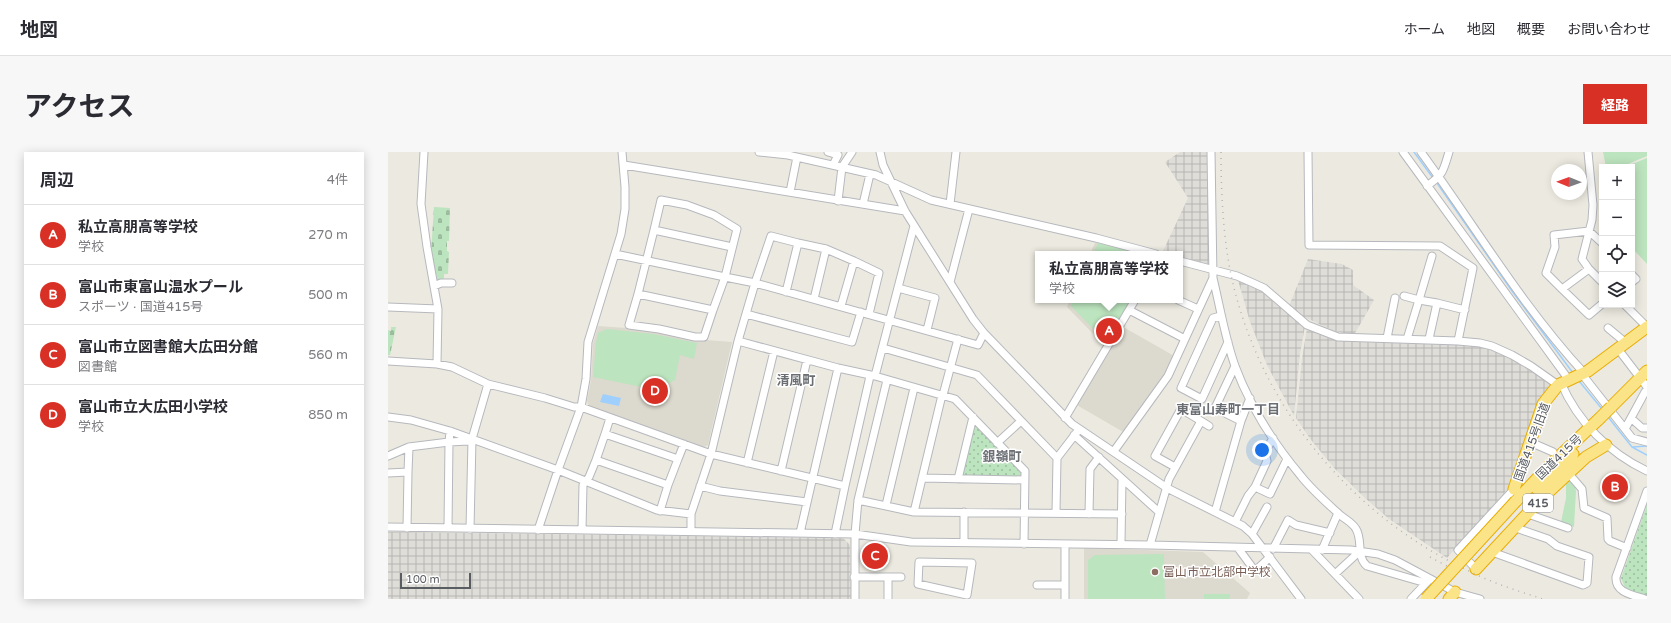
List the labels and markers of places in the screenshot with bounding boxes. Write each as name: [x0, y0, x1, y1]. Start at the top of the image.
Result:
pin: A: [1096, 316, 1122, 346]
pin: D: [642, 376, 668, 406]
pin: B: [1602, 472, 1628, 502]
pin: C: [862, 541, 888, 571]
place label: 富山市立北部中学校: [1163, 565, 1271, 579]
marker: 富山市立北部中学校: [1150, 567, 1160, 577]

